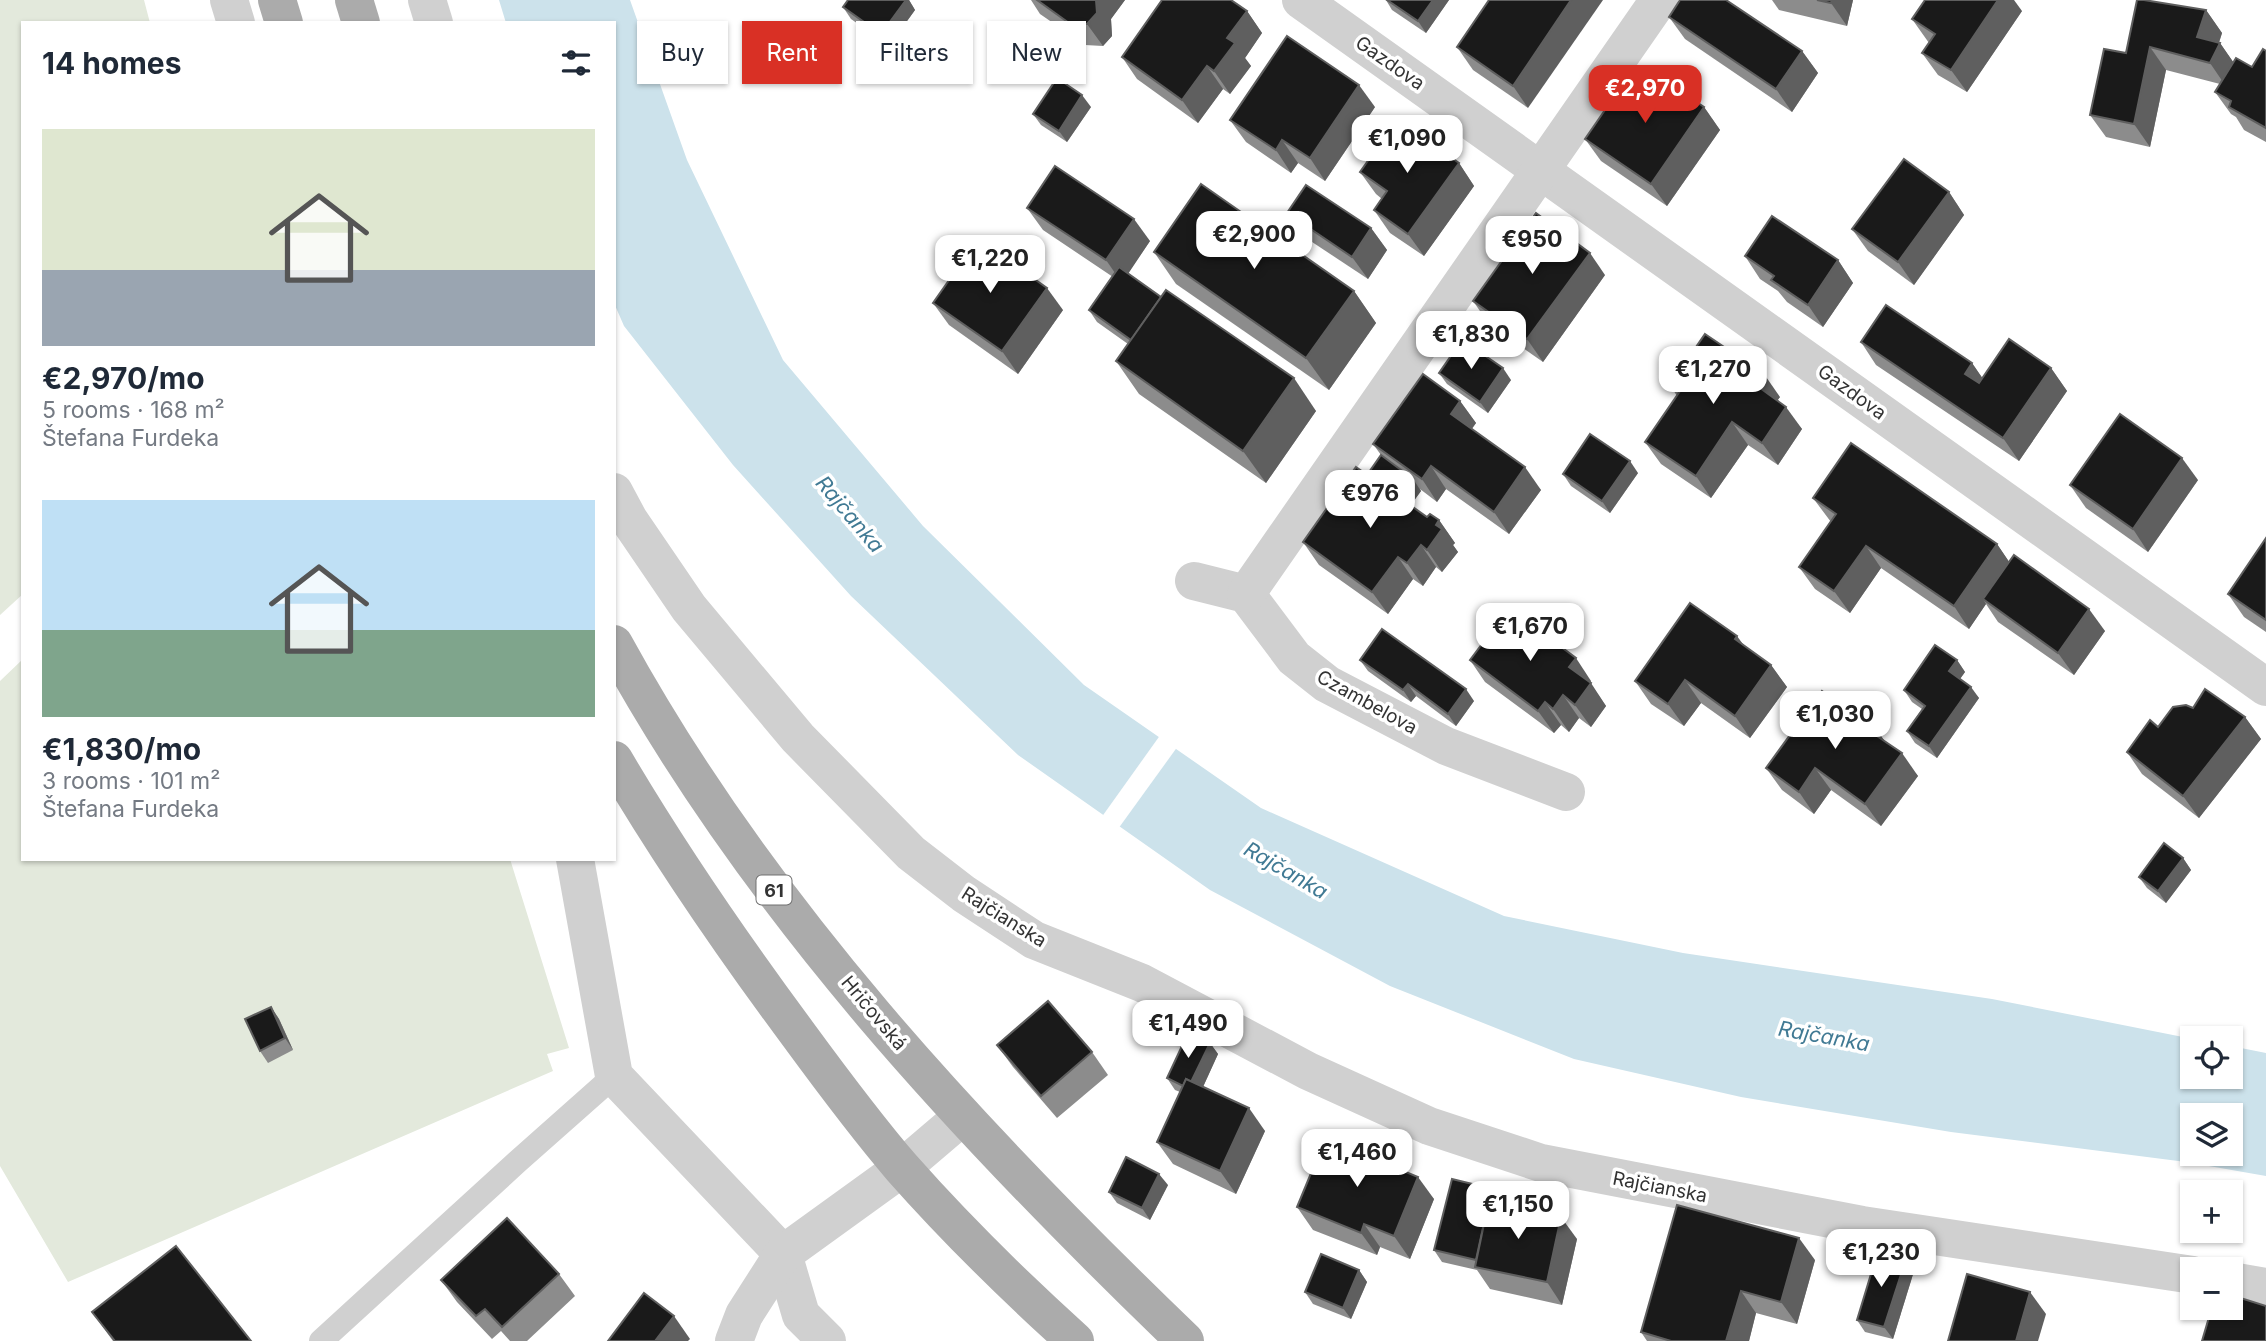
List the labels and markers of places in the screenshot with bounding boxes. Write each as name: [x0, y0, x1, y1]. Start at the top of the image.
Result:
pin: €2,970: [1588, 66, 1702, 125]
pin: €1,090: [1350, 116, 1464, 175]
pin: €2,900: [1197, 212, 1311, 271]
pin: €950: [1491, 216, 1573, 276]
pin: €1,220: [933, 236, 1047, 295]
pin: €1,830: [1414, 312, 1528, 371]
pin: €1,270: [1656, 346, 1770, 406]
pin: €976: [1329, 470, 1411, 530]
pin: €1,670: [1473, 604, 1587, 663]
pin: €1,030: [1778, 692, 1892, 751]
pin: €1,490: [1131, 1000, 1245, 1060]
pin: €1,460: [1300, 1130, 1414, 1189]
pin: €1,150: [1461, 1182, 1575, 1241]
pin: €1,230: [1824, 1230, 1938, 1289]

